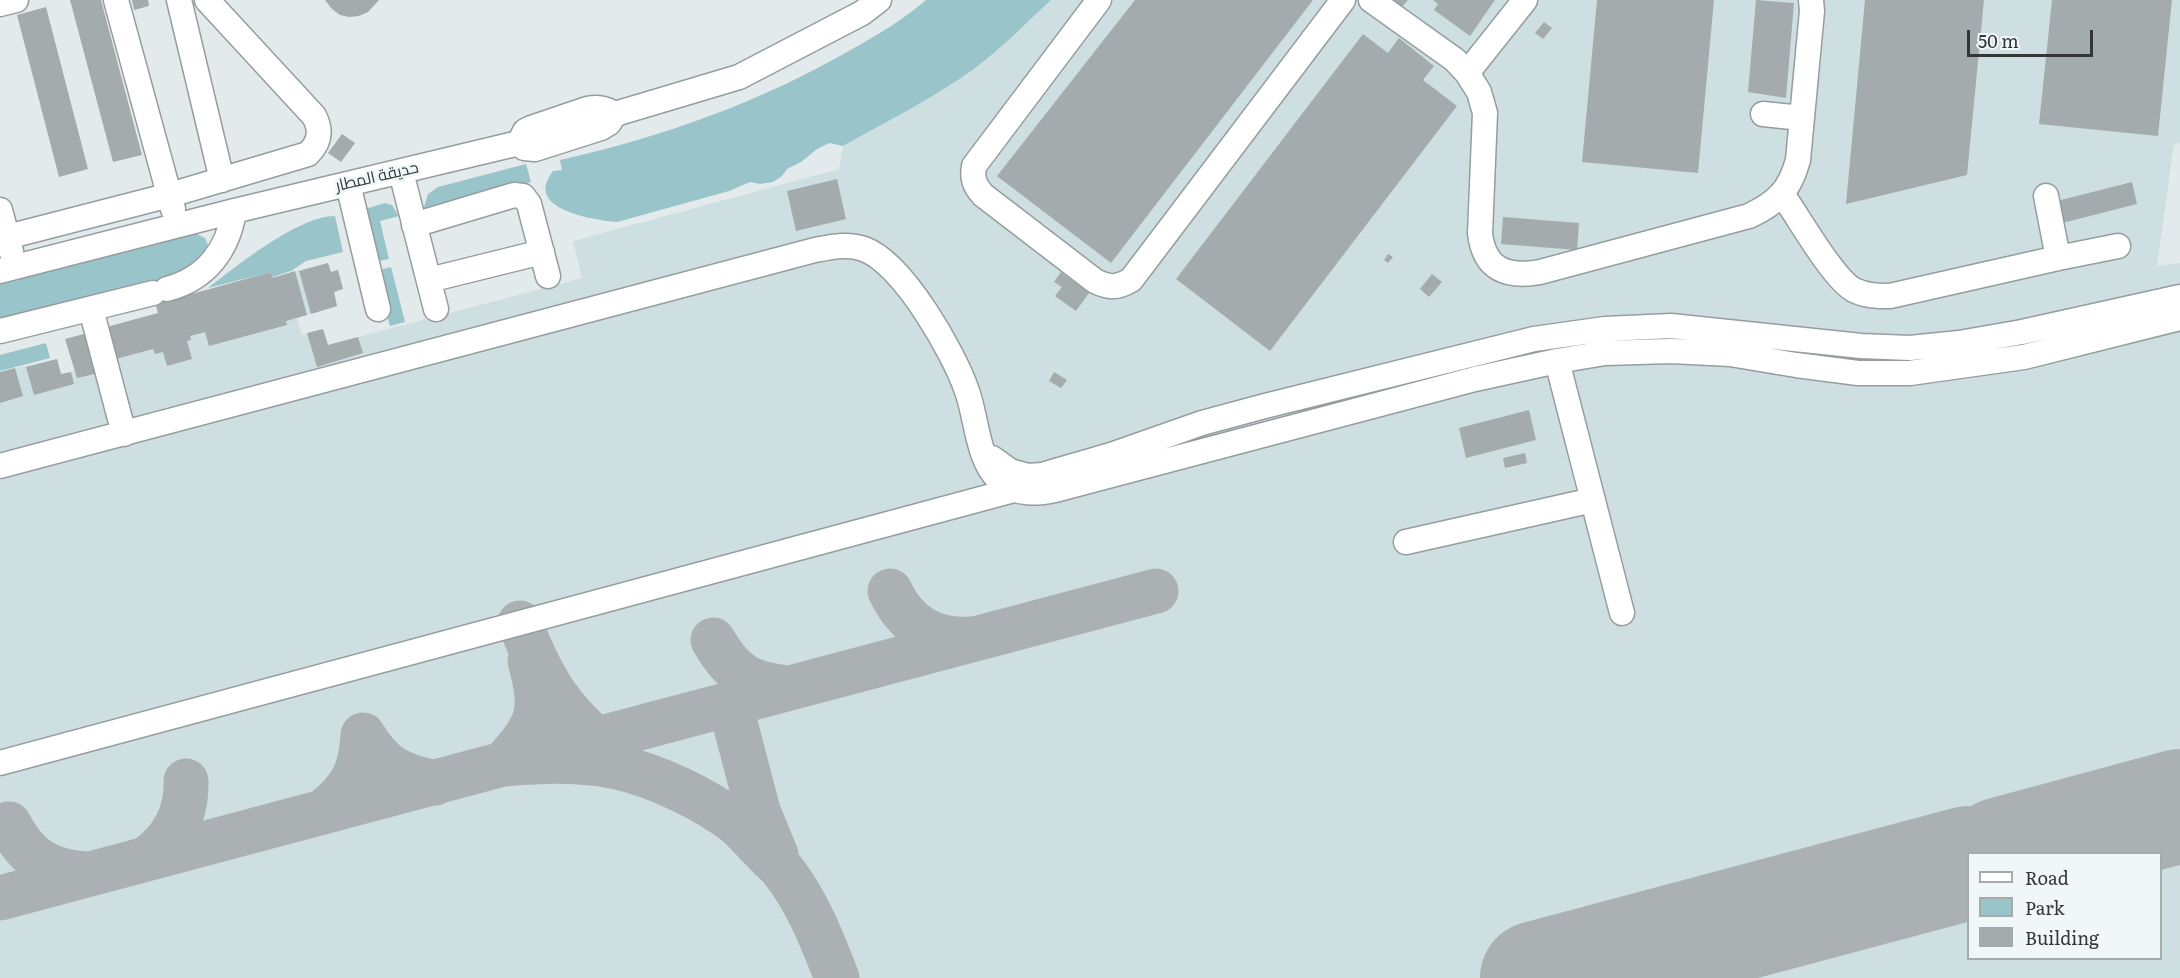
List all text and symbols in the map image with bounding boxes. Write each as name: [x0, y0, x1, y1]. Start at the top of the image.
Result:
scale bar: [1970, 18, 2096, 56]
text: 50 m: [1978, 27, 2019, 54]
street label: حديقة المطار: [334, 158, 420, 196]
legend: [1967, 852, 2162, 960]
text: Road: [2025, 864, 2069, 891]
text: Park: [2025, 894, 2064, 921]
text: Building: [2025, 924, 2099, 951]

